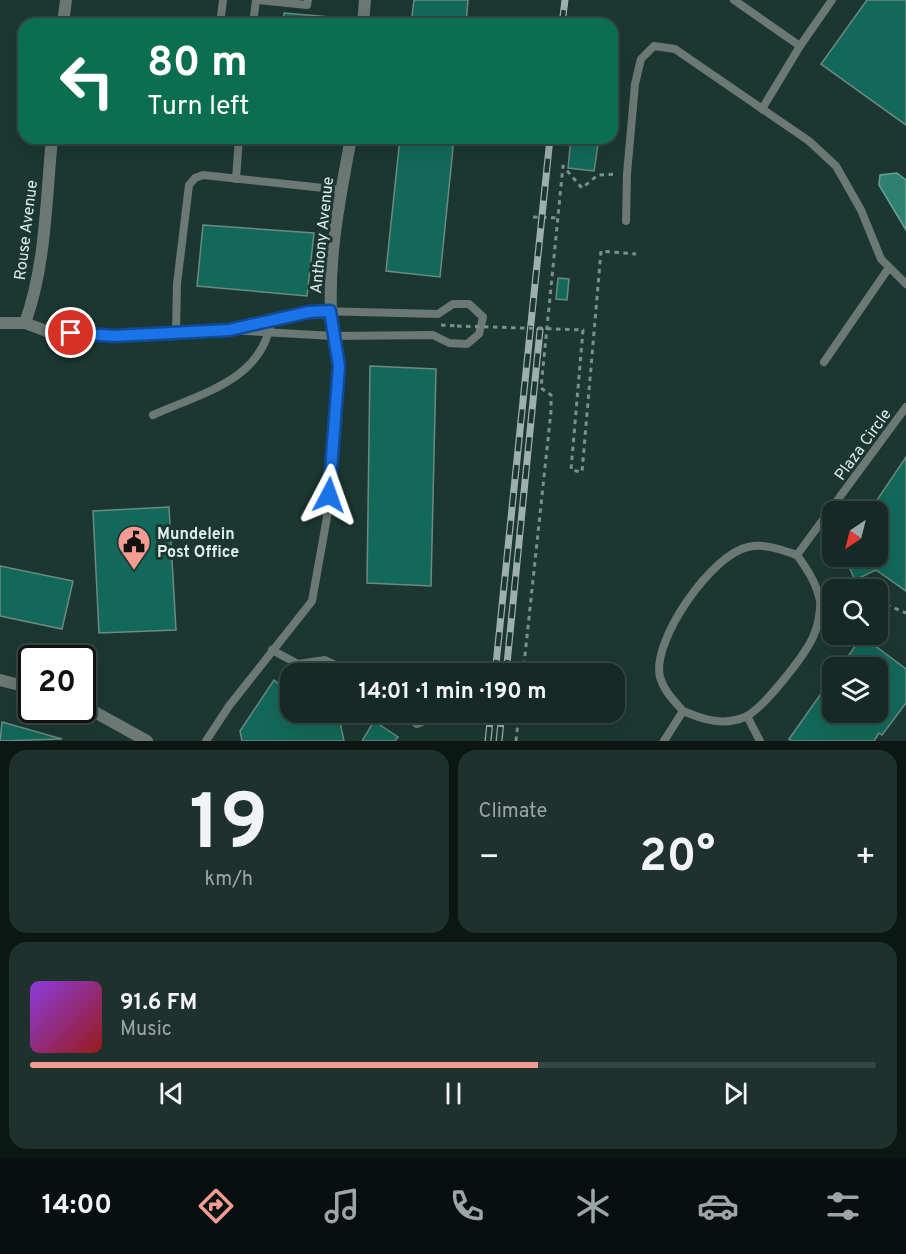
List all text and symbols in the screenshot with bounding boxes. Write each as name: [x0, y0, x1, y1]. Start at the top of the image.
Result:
text: 80 m: [147, 38, 248, 91]
icon: left: [48, 42, 126, 120]
text: Turn left: [147, 90, 249, 124]
street label: Anthony Avenue: [307, 176, 339, 295]
street label: Rouse Avenue: [11, 179, 43, 281]
pin: [45, 307, 96, 358]
icon: arrive: [54, 316, 87, 349]
street label: Plaza Circle: [831, 405, 896, 485]
position arrow: [297, 463, 361, 527]
north arrow: [822, 501, 888, 567]
map controls: [822, 501, 888, 723]
public building icon: Mundelein Post Office: [116, 524, 152, 571]
place label: Mundelein Post Office: [157, 525, 239, 563]
button: search: [822, 579, 888, 645]
speed limit sign: 20: [18, 645, 96, 723]
button: layers: [822, 657, 888, 723]
text: 14:01 · 1 min · 190 m: [358, 679, 547, 706]
text: 19: [189, 778, 268, 877]
text: Climate: [479, 799, 547, 825]
text: 20°: [639, 830, 715, 887]
text: −: [479, 838, 500, 880]
text: +: [855, 838, 876, 880]
text: km/h: [204, 867, 253, 893]
text: 91.6 FM: [120, 990, 197, 1017]
text: Music: [120, 1017, 172, 1043]
icon: previous: [155, 1077, 188, 1110]
icon: pause: [437, 1077, 470, 1110]
icon: next: [719, 1077, 752, 1110]
icon: directions: [195, 1185, 237, 1227]
icon: music: [321, 1185, 363, 1227]
icon: phone: [446, 1185, 488, 1227]
icon: climate: [572, 1185, 614, 1227]
icon: car: [697, 1185, 739, 1227]
icon: filters: [822, 1185, 864, 1227]
text: 14:00: [42, 1189, 112, 1223]

